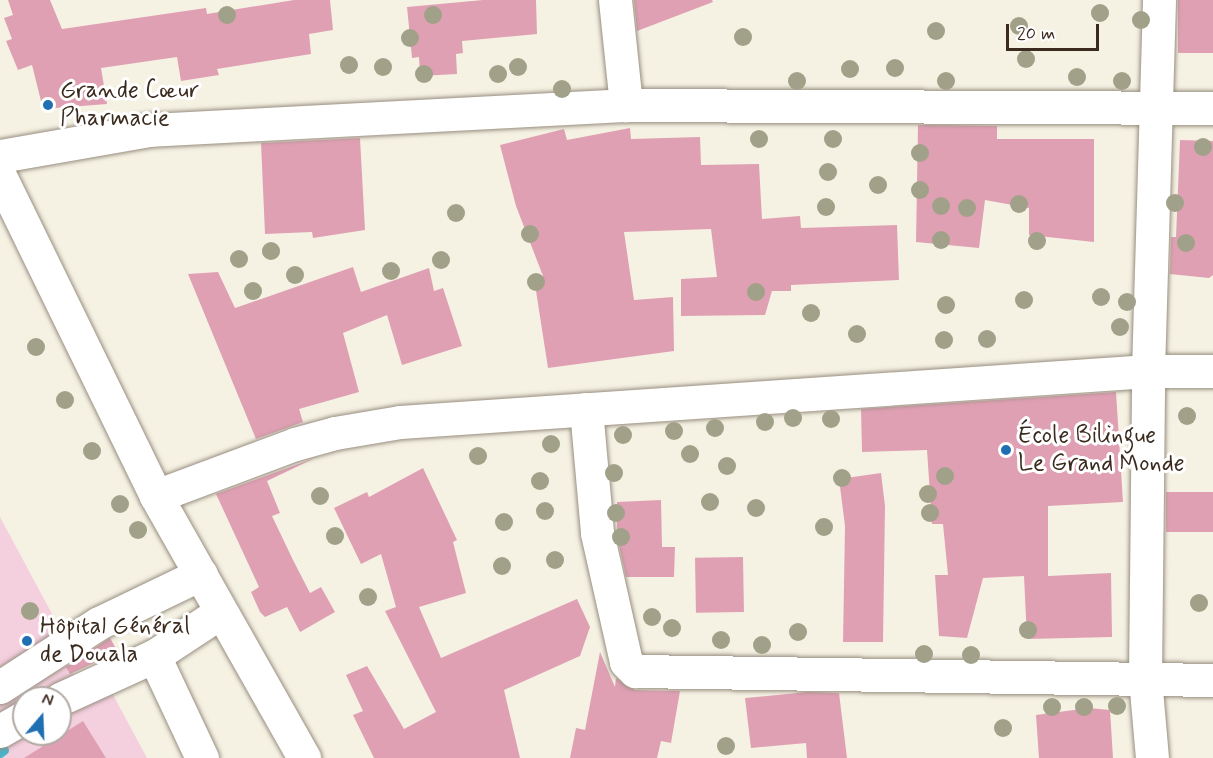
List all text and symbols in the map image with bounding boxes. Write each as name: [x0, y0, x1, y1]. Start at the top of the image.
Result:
scale bar: [1009, 12, 1102, 50]
text: 20 m: [1017, 22, 1055, 46]
place label: Grande Cœur Pharmacie: [60, 77, 202, 133]
marker: Grande Cœur Pharmacie: [41, 98, 55, 112]
place label: École Bilingue Le Grand Monde: [1018, 422, 1194, 478]
marker: École Bilingue Le Grand Monde: [999, 443, 1013, 457]
place label: Hôpital Général de Douala: [40, 613, 190, 669]
marker: Hôpital Général de Douala: [18, 632, 36, 650]
north arrow: [12, 686, 72, 746]
text: N: [39, 689, 56, 712]

